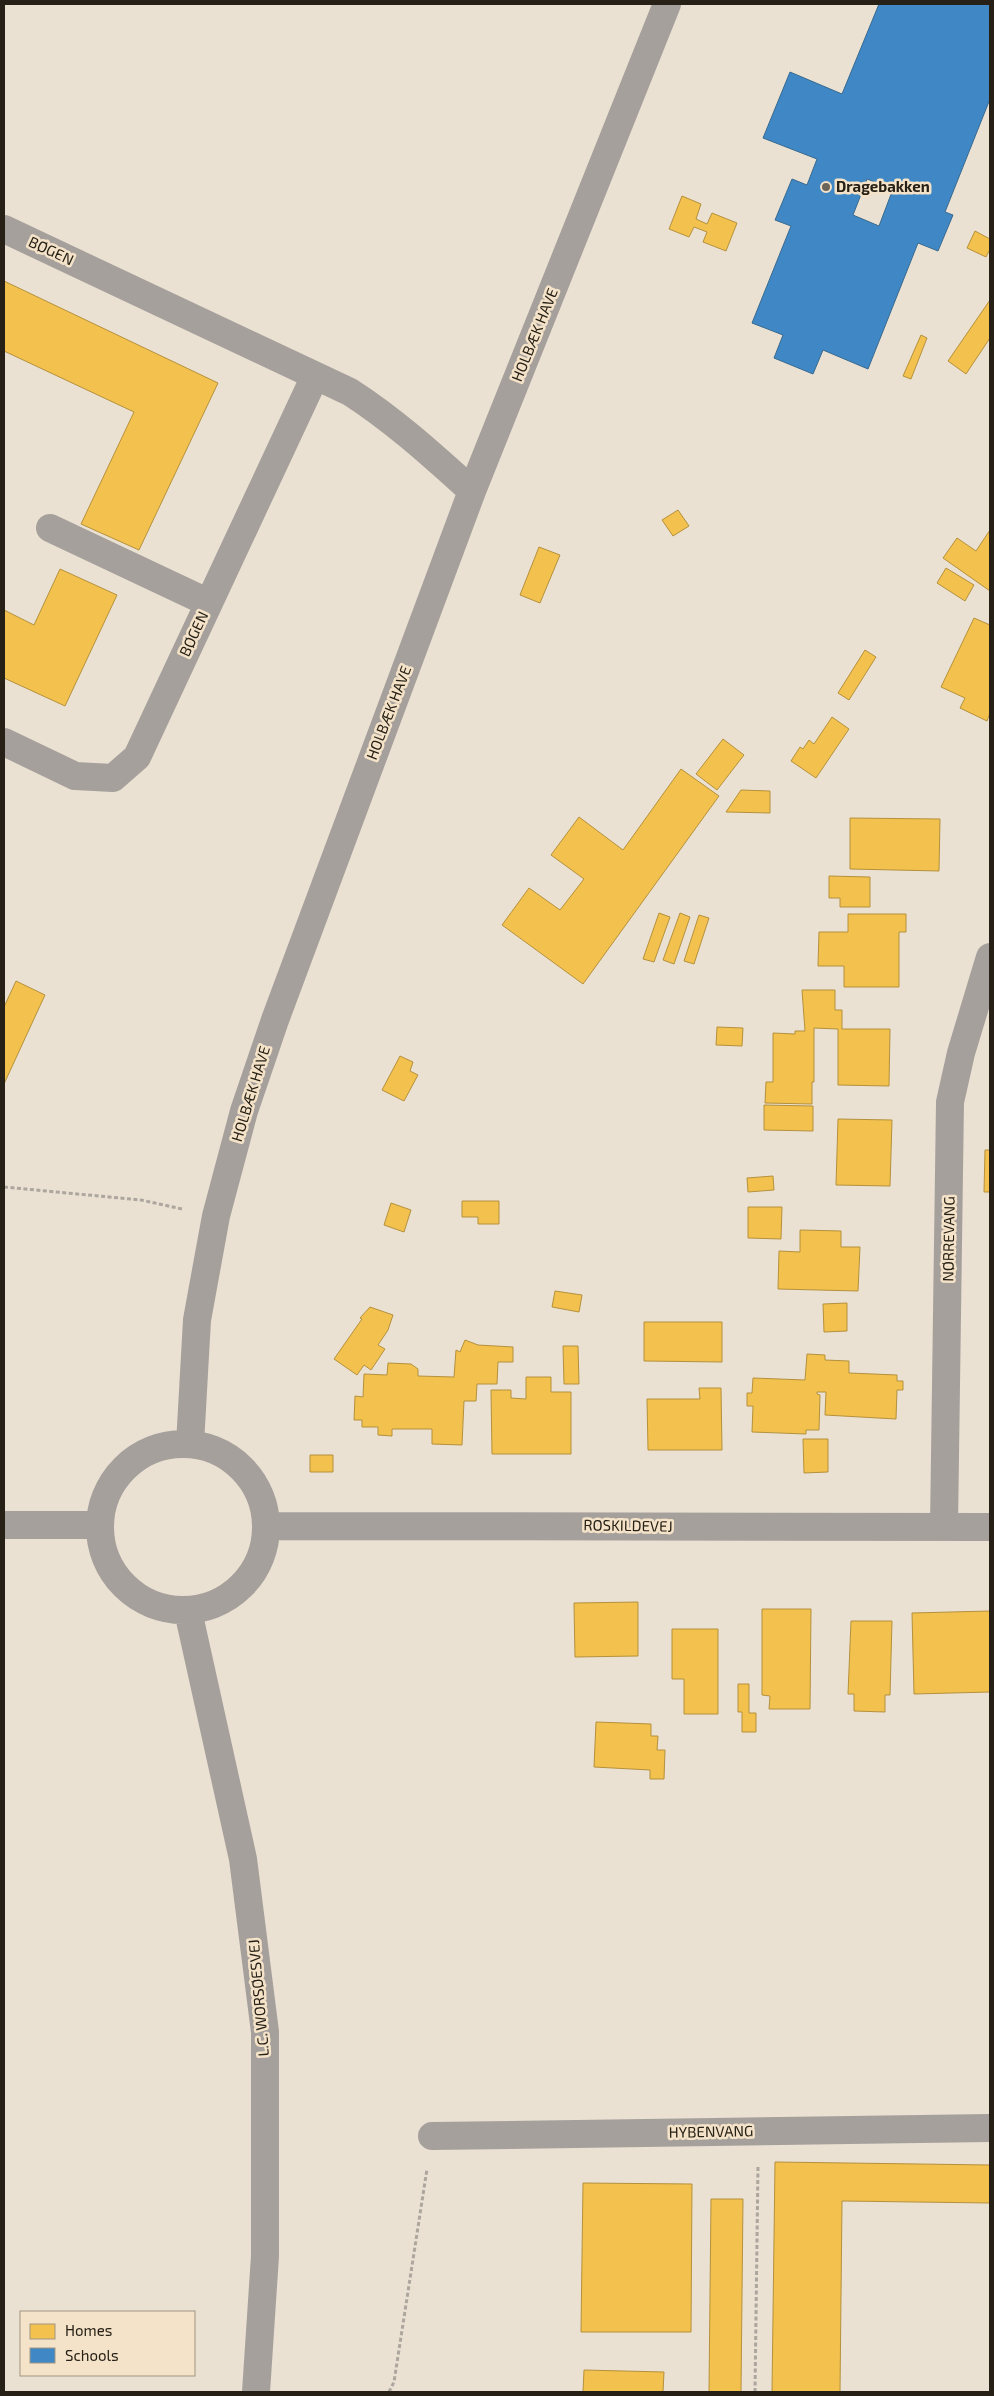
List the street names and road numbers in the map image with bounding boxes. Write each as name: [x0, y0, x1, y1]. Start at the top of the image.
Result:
street label: BØGEN: [26, 232, 77, 268]
street label: HOLBÆK HAVE: [507, 285, 561, 384]
street label: BØGEN: [175, 608, 211, 659]
street label: HOLBÆK HAVE: [362, 663, 414, 762]
street label: HOLBÆK HAVE: [227, 1044, 273, 1144]
street label: NØRREVANG: [938, 1196, 958, 1282]
street label: ROSKILDEVEJ: [583, 1515, 673, 1535]
street label: L.C. WORSØESVEJ: [244, 1939, 272, 2057]
street label: HYBENVANG: [668, 2121, 754, 2141]

